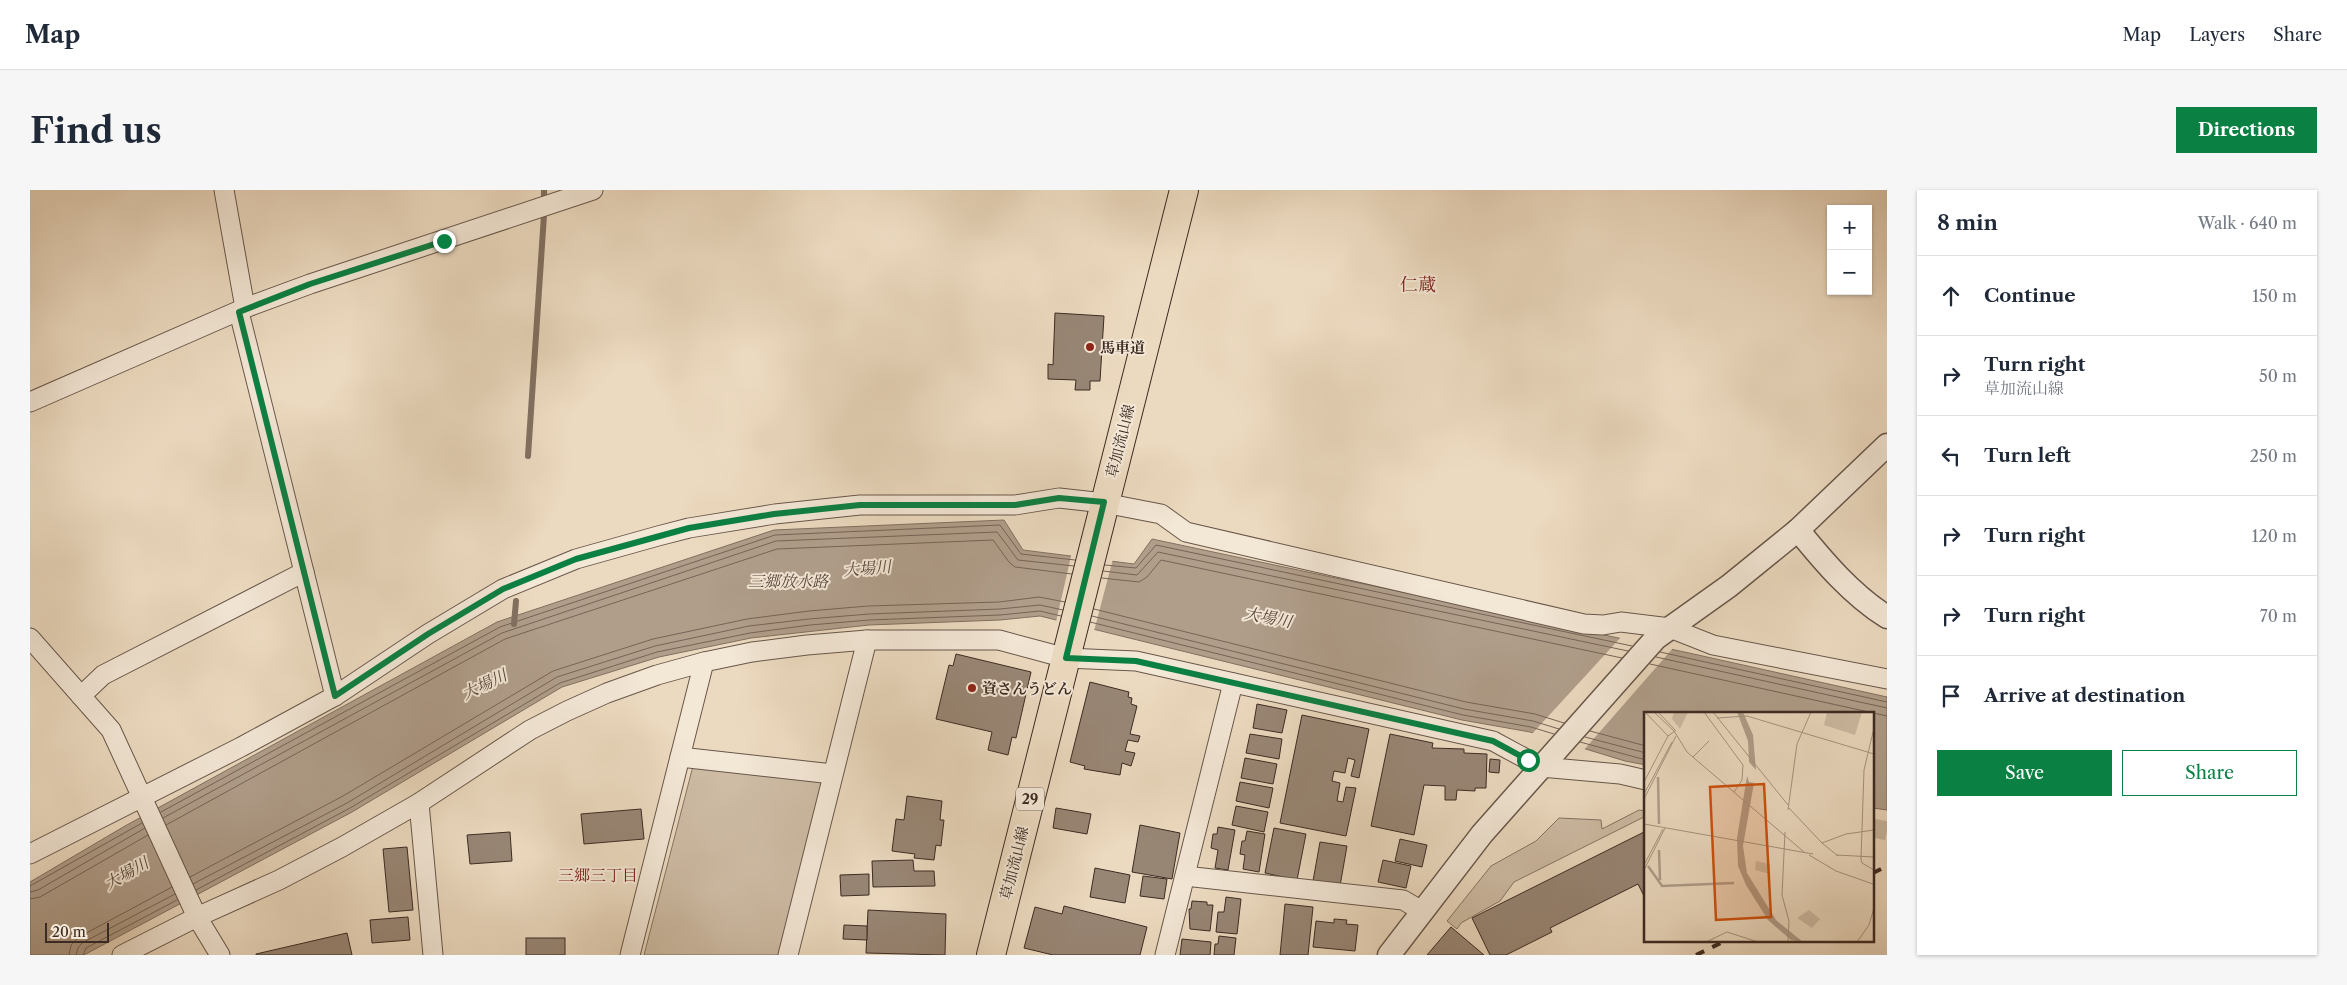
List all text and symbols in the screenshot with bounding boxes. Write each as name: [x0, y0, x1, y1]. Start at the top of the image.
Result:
text: Map: [25, 20, 80, 49]
text: Map: [2123, 24, 2161, 46]
text: Layers: [2189, 24, 2245, 46]
text: Share: [2273, 24, 2322, 46]
button: Directions: [2176, 107, 2317, 153]
text: Find us: [30, 109, 162, 152]
map controls: [1827, 205, 1872, 295]
button: +: [1827, 205, 1872, 250]
text: 8 min: [1937, 210, 1998, 235]
text: Walk · 640 m: [2198, 213, 2297, 233]
route end: [433, 230, 456, 253]
button: −: [1827, 250, 1872, 295]
district label: 仁蔵: [1400, 274, 1436, 296]
icon: ahead: [1937, 282, 1965, 310]
text: Continue: [1984, 284, 2076, 307]
text: 150 m: [2252, 286, 2297, 306]
place label: 馬車道: [1100, 338, 1145, 357]
marker: 馬車道: [1084, 341, 1096, 353]
text: Turn right: [1984, 353, 2085, 376]
icon: right: [1937, 362, 1965, 390]
text: 50 m: [2259, 366, 2297, 386]
text: 草加流山線: [1984, 378, 2064, 398]
street label: 草加流山線: [1102, 402, 1138, 480]
icon: left: [1937, 442, 1965, 470]
text: Turn left: [1984, 444, 2071, 467]
text: 250 m: [2250, 446, 2297, 466]
icon: right: [1937, 522, 1965, 550]
text: Turn right: [1984, 524, 2085, 547]
text: 120 m: [2252, 526, 2297, 546]
water label: 大場川: [842, 556, 894, 580]
water label: 三郷放水路: [748, 571, 829, 591]
icon: right: [1937, 602, 1965, 630]
water label: 大場川: [1243, 603, 1295, 632]
text: Turn right: [1984, 604, 2085, 627]
text: 70 m: [2260, 606, 2297, 626]
water label: 大場川: [458, 664, 512, 704]
place label: 資さんうどん: [982, 679, 1072, 698]
marker: 資さんうどん: [966, 682, 978, 694]
icon: arrive: [1937, 682, 1965, 710]
text: Arrive at destination: [1984, 684, 2185, 707]
inset map: [1644, 712, 1874, 942]
route start: [1517, 749, 1540, 772]
button: Save: [1937, 750, 2112, 796]
button: Share: [2122, 750, 2297, 796]
road number: 29: [1016, 788, 1044, 810]
street label: 草加流山線: [996, 824, 1032, 902]
water label: 大場川: [100, 851, 154, 894]
district label: 三郷三丁目: [558, 865, 638, 885]
scale bar: [45, 920, 109, 943]
text: 20 m: [52, 923, 86, 941]

